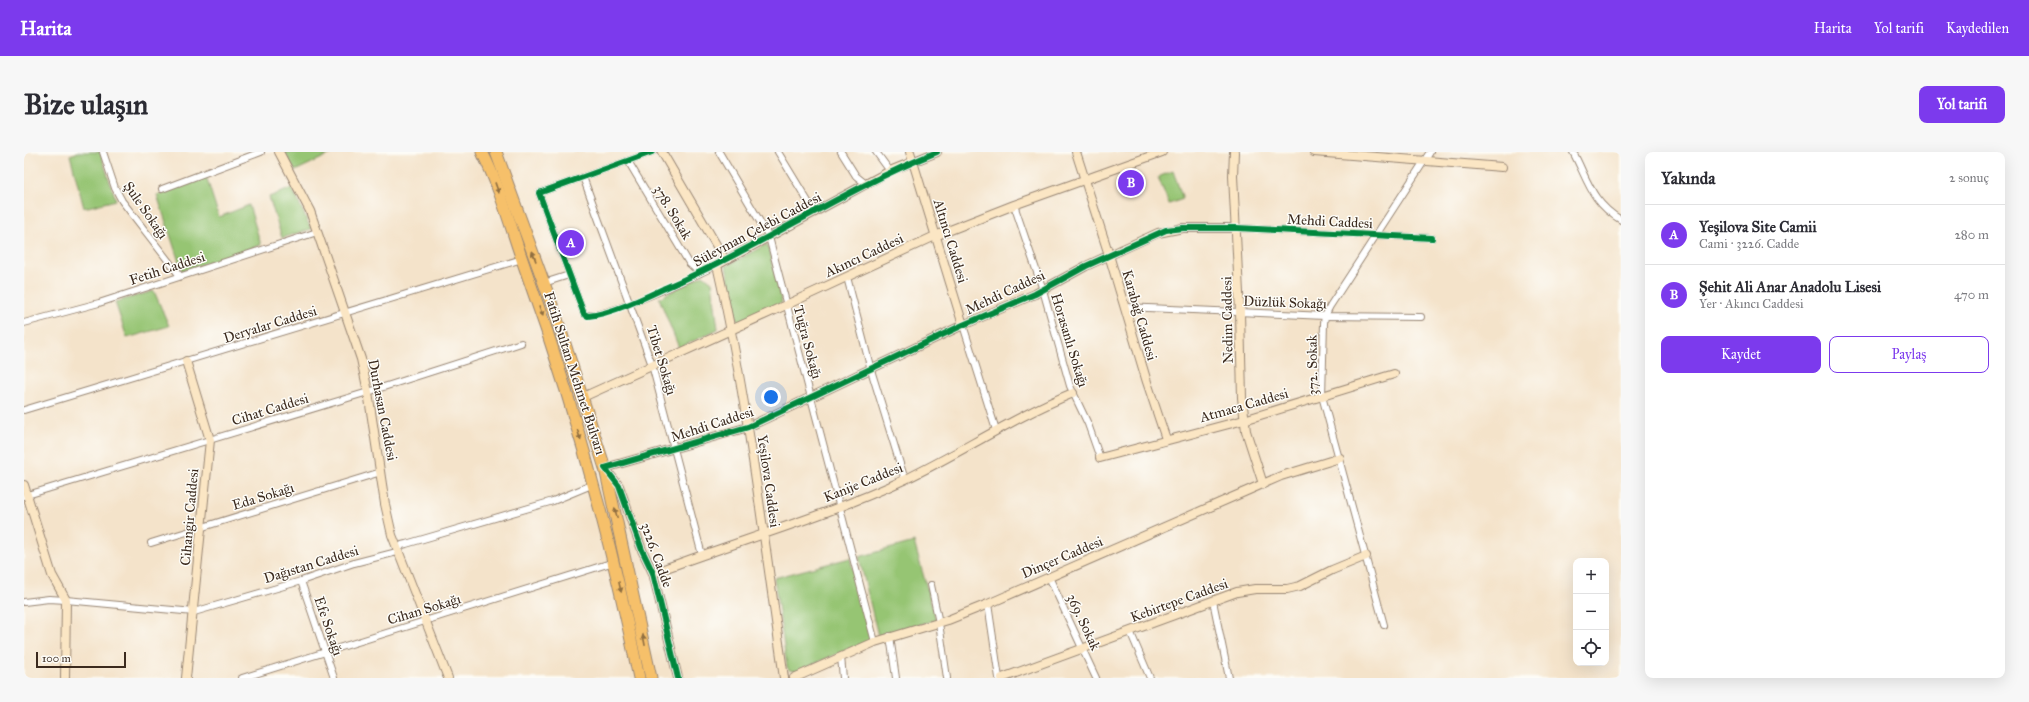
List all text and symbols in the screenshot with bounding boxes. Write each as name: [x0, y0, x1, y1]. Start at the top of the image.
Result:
text: Harita: [20, 17, 72, 40]
text: Harita: [1814, 20, 1852, 37]
text: Yol tarifi: [1874, 20, 1924, 37]
text: Kaydedilen: [1946, 20, 2009, 37]
button: Yol tarifi: [1919, 86, 2005, 123]
text: Bize ulaşın: [24, 87, 148, 122]
pin: B: [1118, 168, 1144, 198]
text: Yakında: [1661, 168, 1715, 189]
text: 2 sonuç: [1949, 170, 1989, 186]
street label: Şule Sokağı: [120, 178, 172, 242]
street label: 378. Sokak: [650, 182, 696, 243]
one-way arrow: [494, 183, 500, 195]
street label: Süleyman Çelebi Caddesi: [690, 188, 824, 270]
street label: Altıncı Caddesi: [929, 196, 971, 285]
street label: Mehdi Caddesi: [1287, 211, 1374, 232]
text: Yeşilova Site Camii: [1699, 218, 1817, 236]
text: A: [1670, 227, 1678, 243]
text: 280 m: [1954, 227, 1989, 243]
pin: A: [558, 228, 584, 258]
street label: Akıncı Caddesi: [821, 230, 906, 281]
text: Cami · 3226. Cadde: [1699, 236, 1799, 252]
street label: Fetih Caddesi: [127, 248, 207, 289]
one-way arrow: [531, 249, 537, 261]
street label: Mehdi Caddesi: [963, 267, 1048, 318]
street label: Karabağ Caddesi: [1118, 268, 1161, 363]
street label: Nedim Caddesi: [1218, 276, 1237, 364]
text: Şehit Ali Anar Anadolu Lisesi: [1699, 278, 1881, 296]
text: B: [1670, 287, 1678, 303]
text: 470 m: [1954, 287, 1989, 303]
street label: Fatih Sultan Mehmet Bulvarı: [540, 289, 609, 457]
street label: Horasanlı Sokağı: [1047, 291, 1092, 389]
street label: Düzlük Sokağı: [1243, 293, 1327, 312]
text: Yer · Akıncı Caddesi: [1699, 296, 1804, 312]
street label: Deryalar Caddesi: [221, 302, 319, 347]
street label: Tuğra Sokağı: [790, 303, 826, 381]
one-way arrow: [538, 305, 544, 317]
street label: Tibet Sokağı: [643, 323, 680, 397]
street label: 372. Sokak: [1303, 334, 1322, 395]
button: Kaydet: [1661, 336, 1821, 373]
button: Paylaş: [1829, 336, 1989, 373]
street label: Durhasan Caddesi: [364, 358, 401, 463]
street label: Atmaca Caddesi: [1197, 385, 1290, 426]
your location: [761, 387, 781, 407]
street label: Cihat Caddesi: [230, 390, 311, 429]
street label: Mehdi Caddesi: [669, 403, 756, 446]
one-way arrow: [576, 429, 582, 441]
street label: Yeşilova Caddesi: [754, 434, 783, 529]
street label: Kanije Caddesi: [821, 459, 905, 506]
street label: Cihangir Caddesi: [177, 468, 202, 566]
street label: Eda Sokağı: [230, 479, 296, 514]
one-way arrow: [612, 507, 618, 519]
street label: 3226. Cadde: [637, 520, 676, 590]
street label: Dinçer Caddesi: [1019, 533, 1106, 582]
street label: Dağıstan Caddesi: [262, 542, 361, 587]
map controls: [1573, 558, 1609, 666]
button: +: [1573, 558, 1609, 594]
street label: Kebirtepe Caddesi: [1128, 575, 1230, 626]
one-way arrow: [617, 581, 623, 594]
street label: Cihan Sokağı: [386, 590, 463, 629]
street label: 369. Sokak: [1063, 591, 1104, 654]
street label: Efe Sokağı: [310, 594, 347, 658]
button: −: [1573, 594, 1609, 630]
button: locate: [1573, 630, 1609, 666]
one-way arrow: [640, 634, 646, 646]
scale bar: [36, 650, 126, 669]
text: 100 m: [42, 652, 71, 665]

